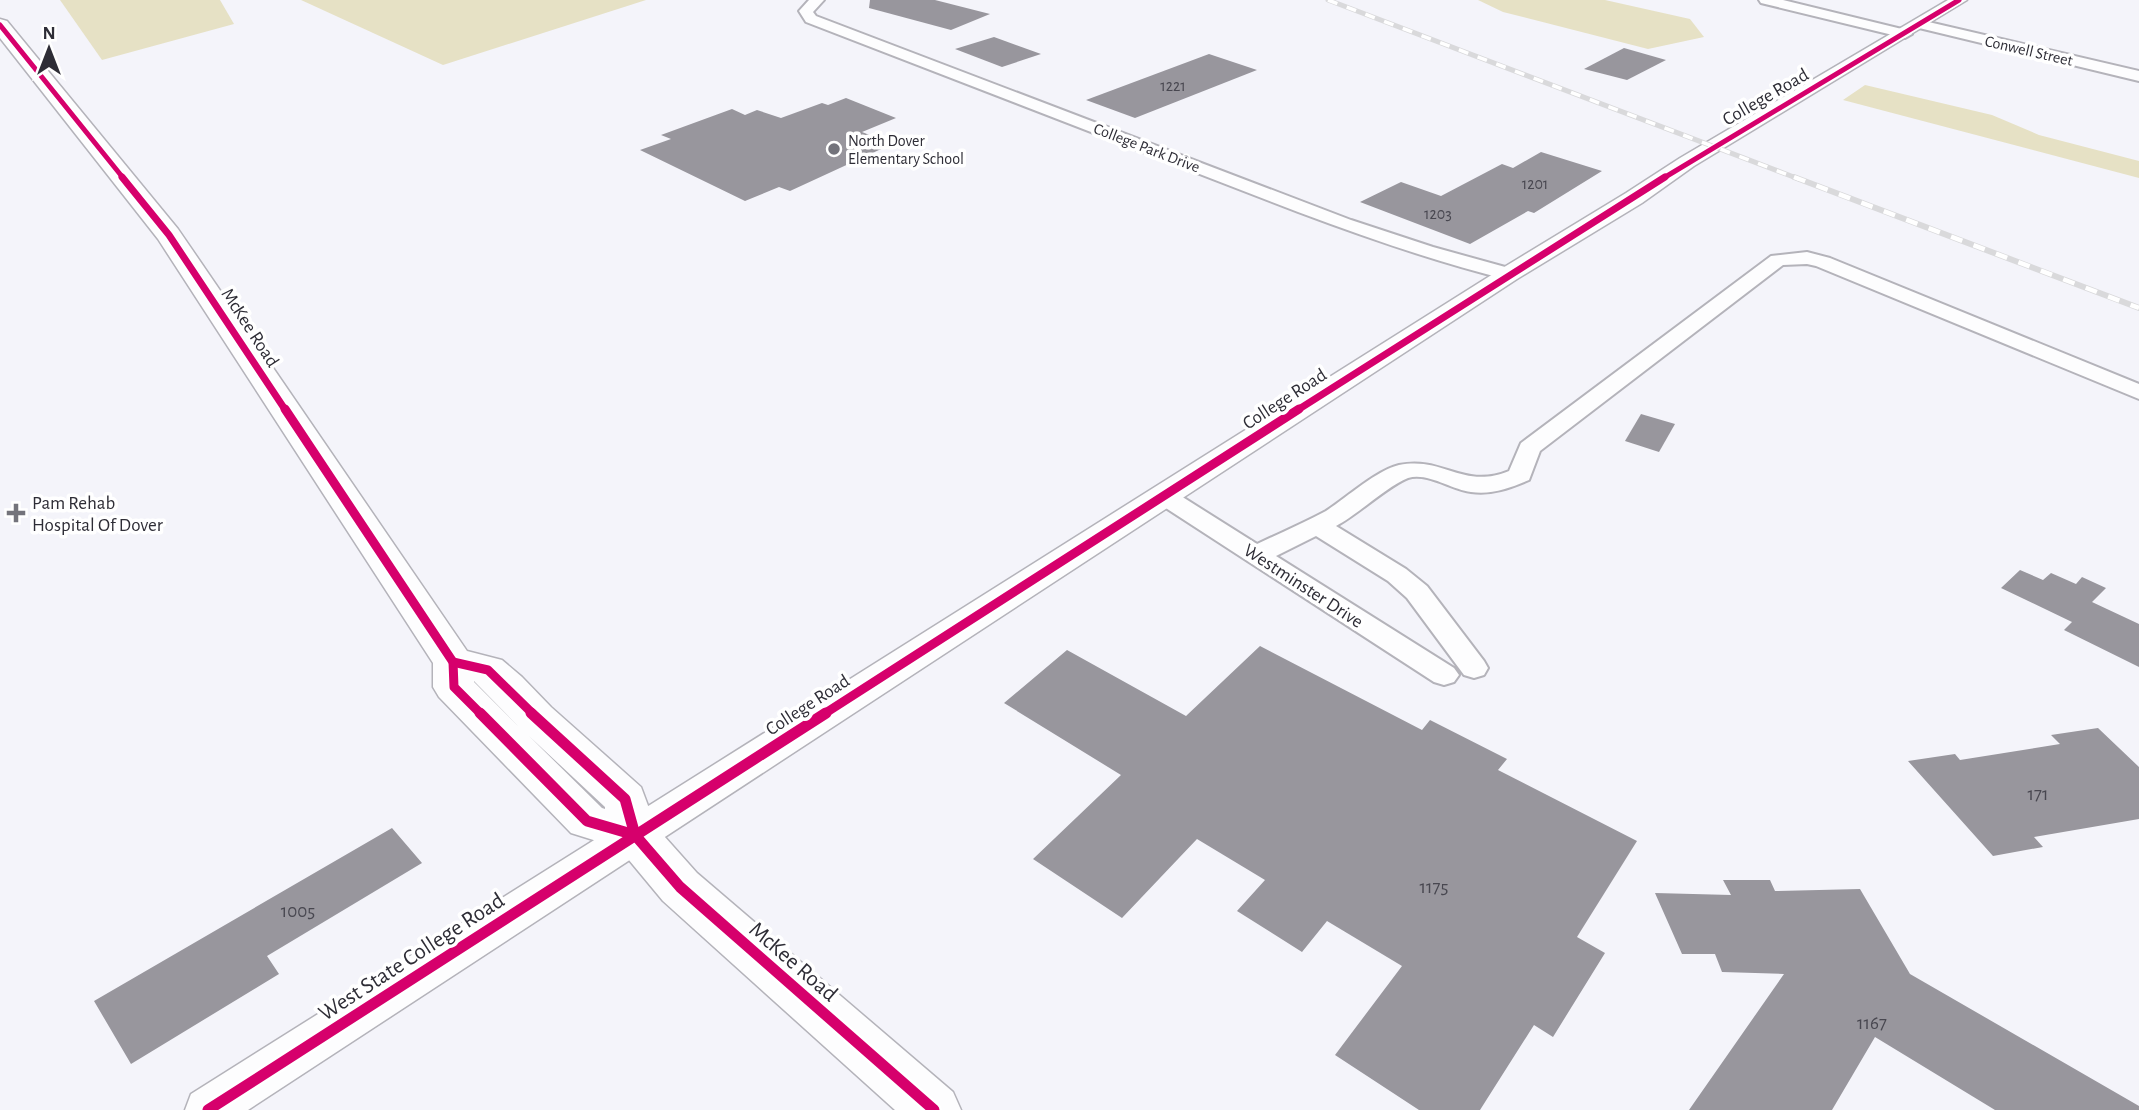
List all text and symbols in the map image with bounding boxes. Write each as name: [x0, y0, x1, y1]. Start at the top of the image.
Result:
north arrow: [14, 14, 84, 84]
text: N: [42, 24, 56, 43]
street label: Conwell Street: [1983, 33, 2074, 69]
street label: College Road: [1720, 65, 1812, 129]
house number: 1221: [1160, 78, 1186, 94]
street label: College Park Drive: [1091, 120, 1202, 176]
place label: North Dover Elementary School: [848, 133, 964, 168]
marker: North Dover Elementary School: [826, 141, 842, 157]
house number: 1201: [1522, 176, 1548, 192]
house number: 1203: [1424, 206, 1452, 222]
street label: McKee Road: [217, 285, 282, 371]
street label: College Road: [1239, 365, 1330, 433]
place label: Pam Rehab Hospital Of Dover: [32, 494, 163, 535]
marker: Pam Rehab Hospital Of Dover: [6, 503, 26, 523]
street label: Westminster Drive: [1240, 541, 1366, 632]
street label: College Road: [762, 671, 853, 739]
house number: 171: [2028, 785, 2049, 804]
house number: 1175: [1420, 878, 1449, 897]
street label: West State College Road: [315, 889, 509, 1026]
house number: 1005: [281, 902, 315, 921]
street label: McKee Road: [744, 918, 842, 1006]
house number: 1167: [1857, 1014, 1887, 1033]

